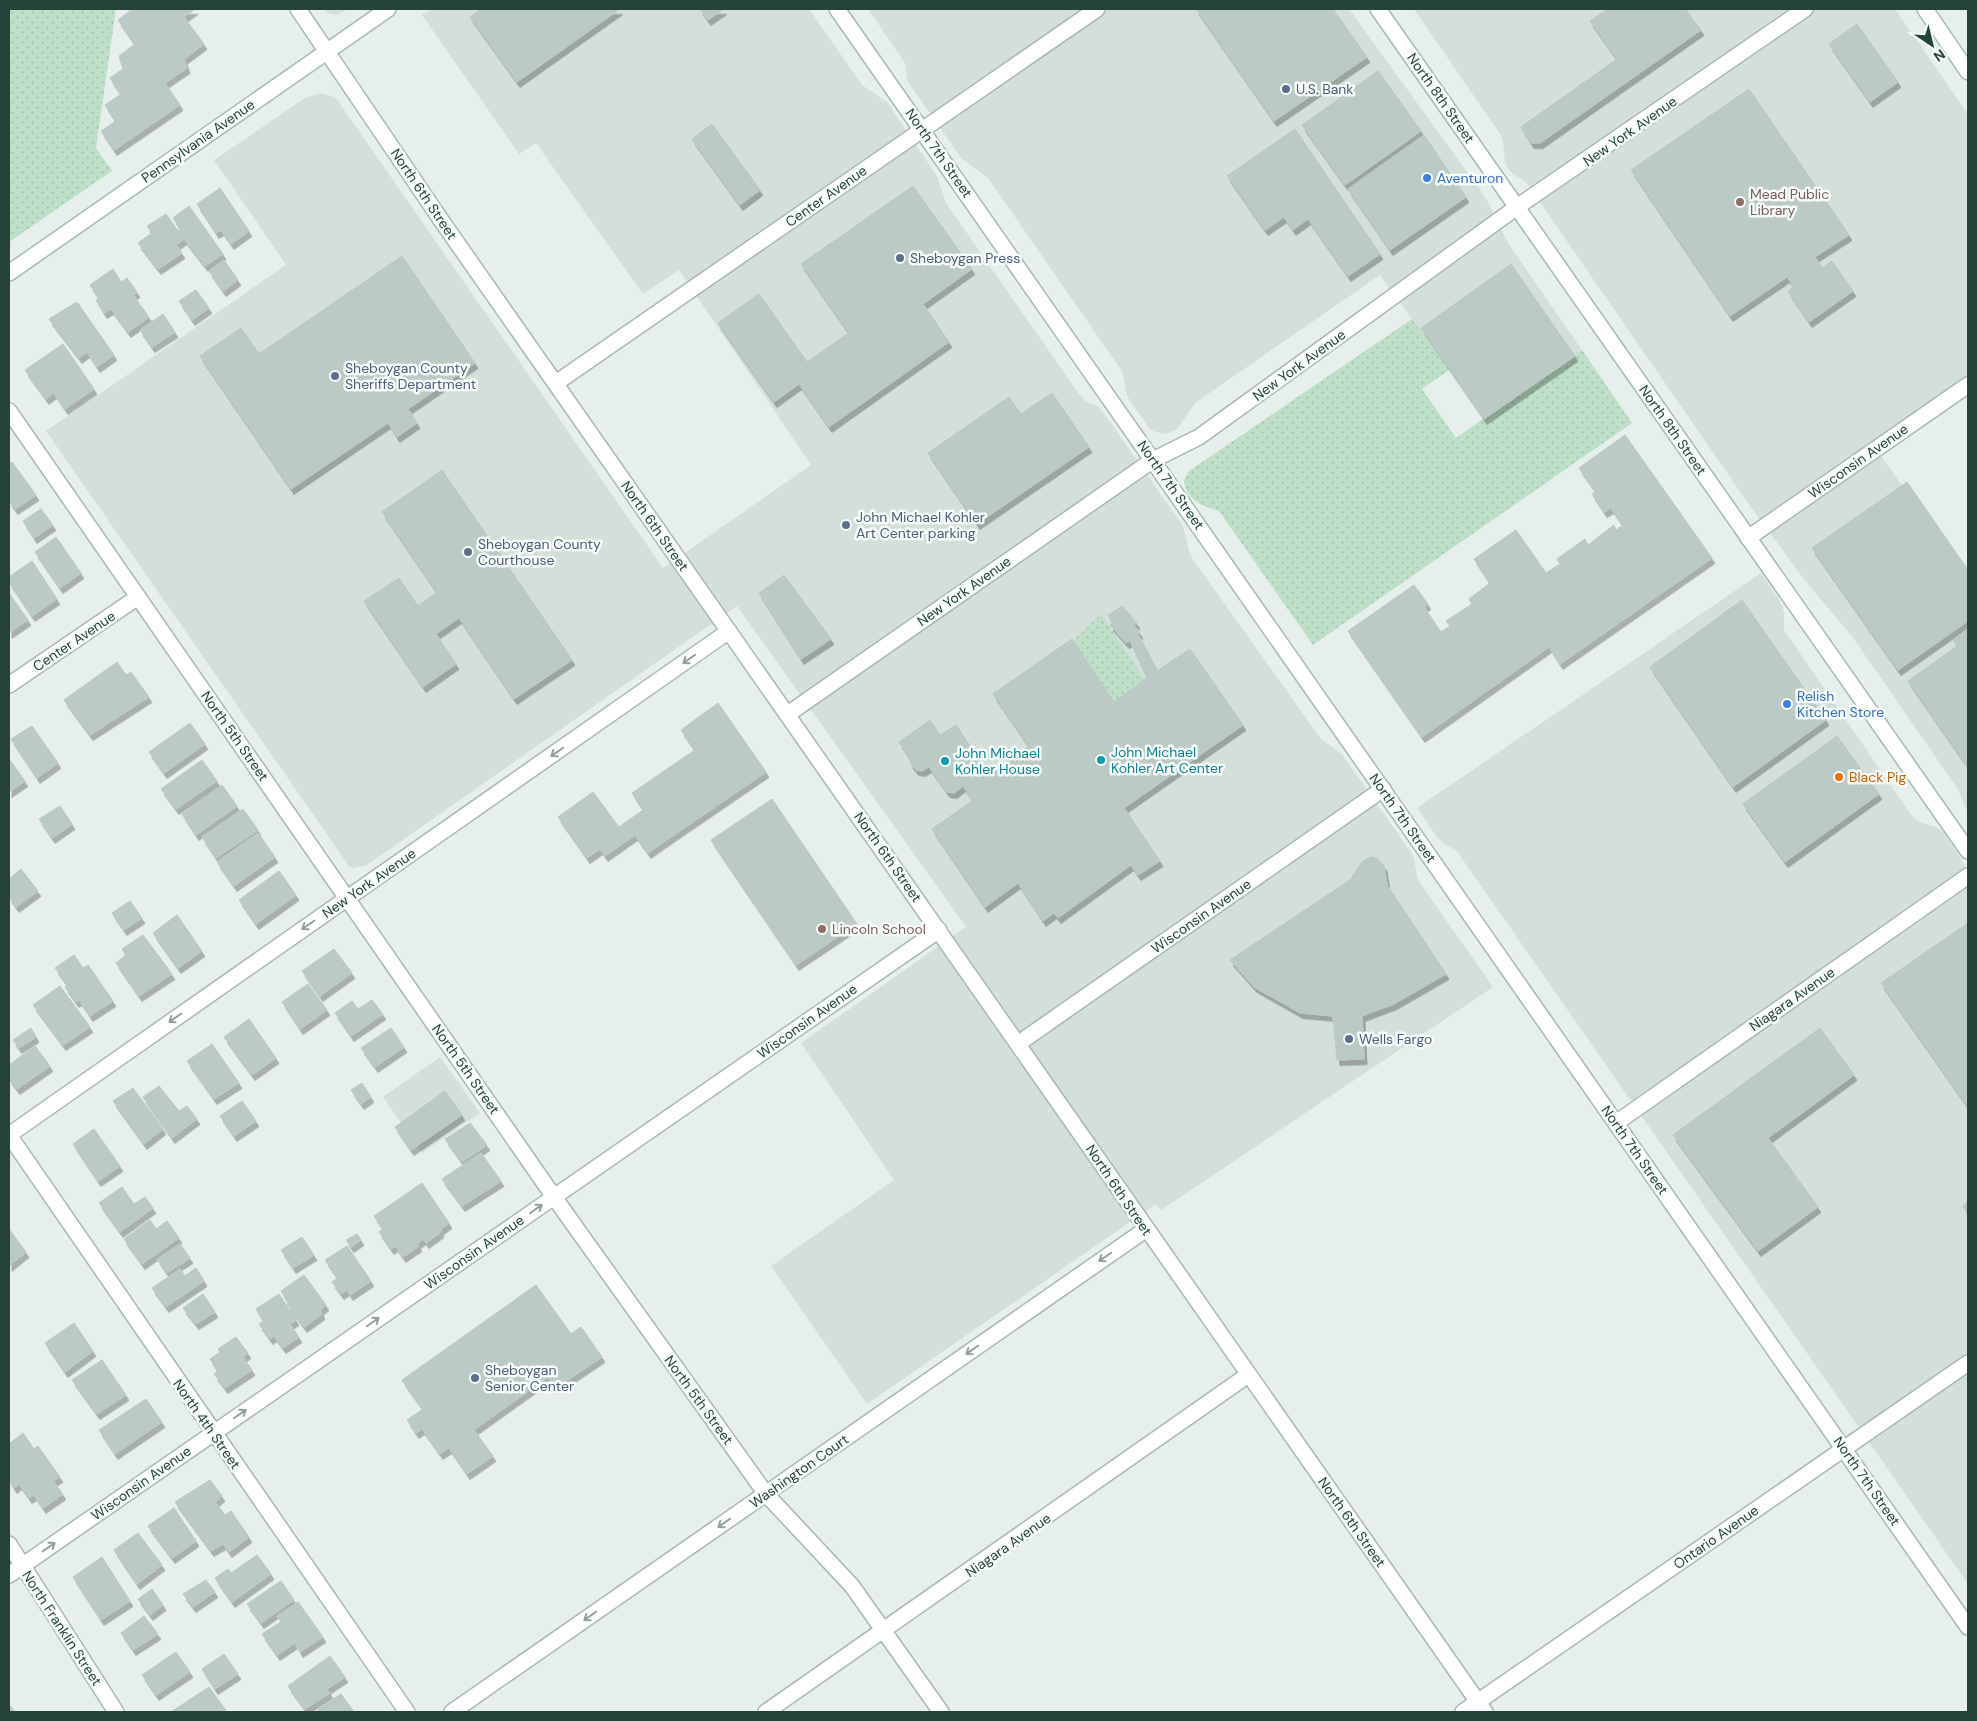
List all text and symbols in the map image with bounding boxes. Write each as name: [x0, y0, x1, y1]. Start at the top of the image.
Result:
north arrow: [1907, 20, 1957, 70]
text: N: [1930, 45, 1949, 66]
street label: North 8th Street: [1403, 49, 1479, 147]
place label: U.S. Bank: [1296, 80, 1353, 98]
marker: U.S. Bank: [1280, 83, 1292, 95]
street label: New York Avenue: [1580, 92, 1680, 170]
street label: Pennsylvania Avenue: [138, 95, 258, 187]
street label: North 7th Street: [902, 105, 976, 201]
street label: North 6th Street: [387, 145, 461, 243]
street label: Center Avenue: [782, 161, 870, 231]
place label: Aventuron: [1437, 169, 1503, 187]
marker: Aventuron: [1421, 172, 1433, 184]
place label: Mead Public Library: [1750, 185, 1829, 219]
marker: Mead Public Library: [1734, 196, 1746, 208]
place label: Sheboygan Press: [910, 249, 1020, 267]
marker: Sheboygan Press: [894, 252, 906, 264]
street label: New York Avenue: [1249, 325, 1349, 405]
place label: Sheboygan County Sheriffs Department: [345, 359, 476, 393]
marker: Sheboygan County Sheriffs Department: [329, 370, 341, 382]
street label: North 8th Street: [1635, 381, 1711, 479]
street label: Wisconsin Avenue: [1805, 420, 1912, 502]
street label: North 7th Street: [1134, 437, 1208, 533]
street label: North 6th Street: [617, 477, 693, 575]
place label: John Michael Kohler Art Center parking: [856, 508, 985, 542]
marker: John Michael Kohler Art Center parking: [840, 519, 852, 531]
place label: Sheboygan County Courthouse: [478, 535, 601, 569]
marker: Sheboygan County Courthouse: [462, 546, 474, 558]
street label: New York Avenue: [914, 552, 1014, 630]
street label: Center Avenue: [29, 607, 119, 675]
one-way arrow: [683, 654, 697, 664]
street label: North 5th Street: [197, 687, 273, 785]
place label: Relish Kitchen Store: [1797, 687, 1884, 721]
marker: Relish Kitchen Store: [1781, 698, 1793, 710]
place label: John Michael Kohler Art Center: [1111, 743, 1223, 777]
place label: John Michael Kohler House: [955, 744, 1040, 778]
one-way arrow: [550, 747, 564, 757]
marker: John Michael Kohler Art Center: [1095, 754, 1107, 766]
marker: John Michael Kohler House: [939, 755, 951, 767]
place label: Black Pig: [1849, 768, 1906, 786]
street label: North 7th Street: [1366, 770, 1440, 866]
marker: Black Pig: [1833, 771, 1845, 783]
street label: North 6th Street: [850, 808, 926, 906]
street label: New York Avenue: [319, 844, 419, 922]
street label: Wisconsin Avenue: [1148, 875, 1255, 957]
one-way arrow: [301, 920, 315, 930]
place label: Lincoln School: [832, 920, 926, 938]
marker: Lincoln School: [816, 923, 828, 935]
street label: Niagara Avenue: [1746, 963, 1838, 1035]
street label: Wisconsin Avenue: [754, 980, 861, 1062]
one-way arrow: [168, 1013, 182, 1023]
street label: North 5th Street: [428, 1020, 504, 1118]
place label: Wells Fargo: [1359, 1030, 1432, 1048]
marker: Wells Fargo: [1343, 1033, 1355, 1045]
street label: North 7th Street: [1598, 1102, 1672, 1198]
street label: North 6th Street: [1082, 1141, 1156, 1239]
one-way arrow: [529, 1204, 543, 1214]
street label: Wisconsin Avenue: [421, 1211, 528, 1293]
one-way arrow: [1099, 1252, 1113, 1262]
one-way arrow: [366, 1317, 380, 1327]
one-way arrow: [965, 1345, 979, 1355]
street label: North 5th Street: [661, 1352, 737, 1448]
place label: Sheboygan Senior Center: [485, 1361, 574, 1395]
marker: Sheboygan Senior Center: [469, 1372, 481, 1384]
street label: North 4th Street: [169, 1375, 245, 1473]
one-way arrow: [232, 1409, 246, 1419]
street label: Washington Court: [746, 1430, 852, 1512]
street label: North 7th Street: [1830, 1433, 1904, 1529]
street label: Wisconsin Avenue: [88, 1442, 195, 1524]
street label: North 6th Street: [1314, 1473, 1390, 1571]
street label: Ontario Avenue: [1670, 1501, 1762, 1573]
street label: Niagara Avenue: [962, 1509, 1054, 1581]
one-way arrow: [717, 1518, 731, 1528]
one-way arrow: [41, 1542, 55, 1552]
street label: North Franklin Street: [18, 1567, 106, 1689]
one-way arrow: [584, 1611, 598, 1621]

